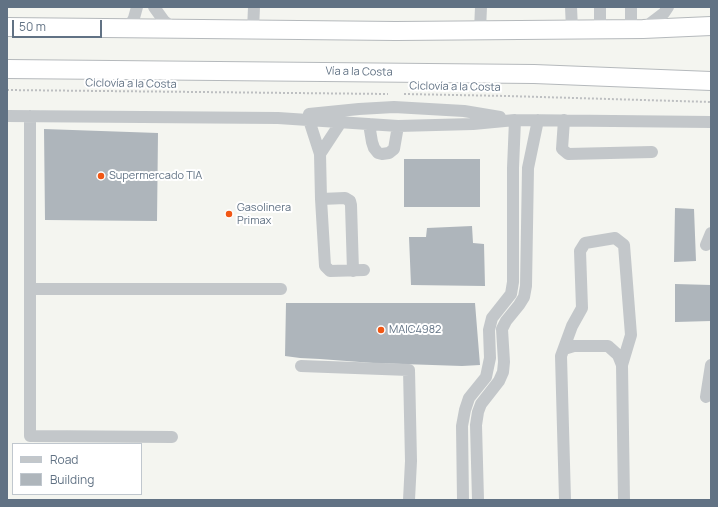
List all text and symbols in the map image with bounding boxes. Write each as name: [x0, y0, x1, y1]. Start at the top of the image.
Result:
scale bar: [14, 12, 104, 38]
text: 50 m: [19, 18, 46, 35]
street label: Vía a la Costa: [325, 65, 393, 79]
street label: Ciclovía a la Costa: [85, 77, 177, 91]
street label: Ciclovía a la Costa: [409, 80, 501, 94]
place label: Supermercado TIA: [109, 169, 202, 183]
marker: Supermercado TIA: [96, 171, 106, 181]
place label: Gasolinera Primax: [237, 201, 291, 227]
marker: Gasolinera Primax: [224, 209, 234, 219]
place label: MAIC4982: [389, 323, 441, 337]
marker: MAIC4982: [376, 325, 386, 335]
legend: [12, 443, 142, 495]
text: Road: [50, 451, 78, 468]
text: Building: [50, 471, 94, 488]

